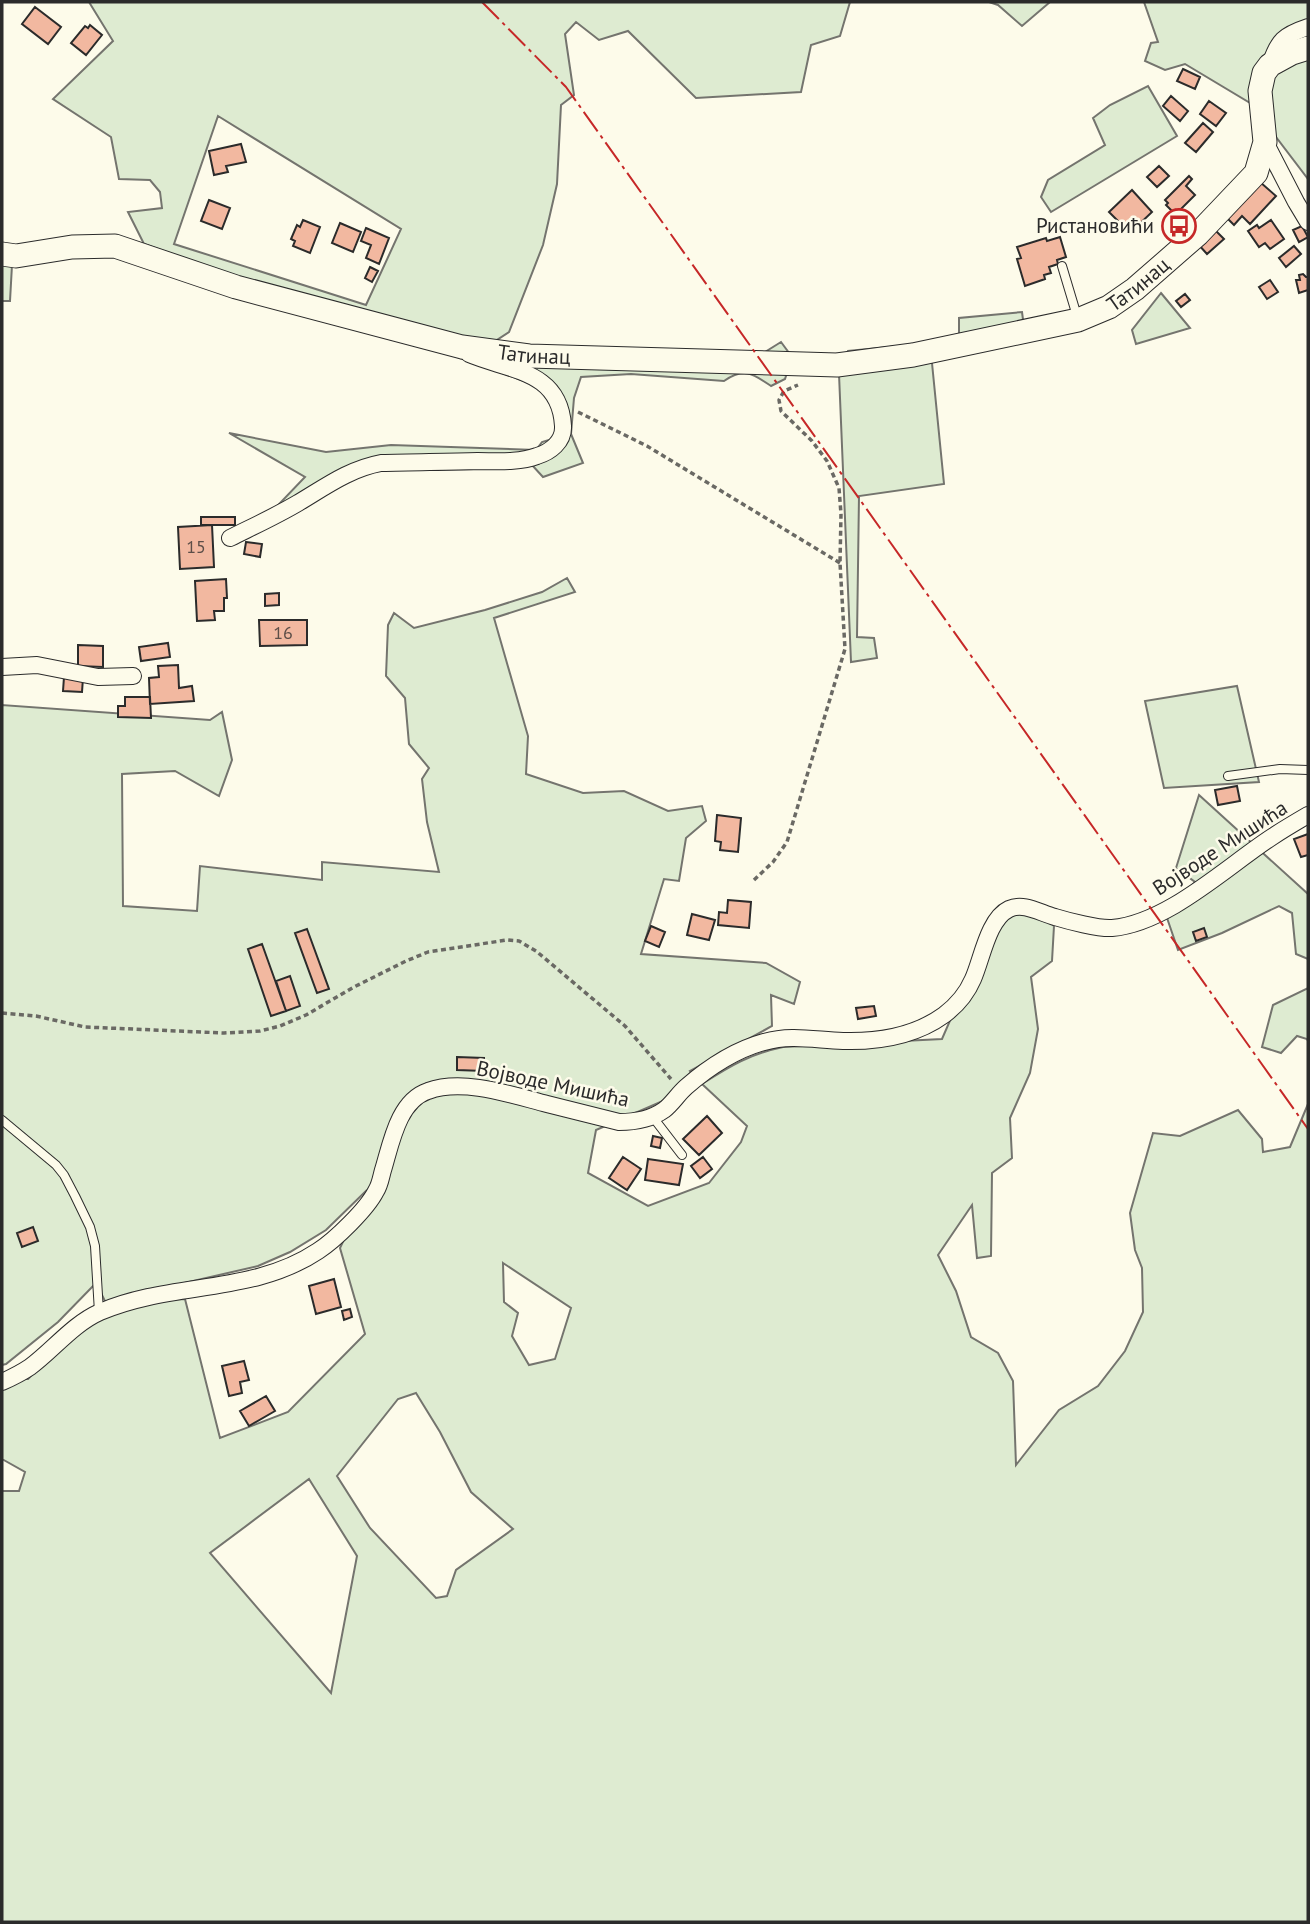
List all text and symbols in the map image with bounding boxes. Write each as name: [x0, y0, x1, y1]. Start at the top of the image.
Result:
bus stop icon: Ристановићи: [1160, 207, 1198, 245]
place label: Ристановићи: [1036, 212, 1154, 239]
street label: Татинац: [1101, 251, 1175, 317]
street label: Татинац: [496, 338, 571, 370]
house number: 15: [186, 535, 206, 558]
house number: 16: [273, 621, 293, 644]
street label: Војводе Мишића: [1147, 794, 1292, 901]
street label: Војводе Мишића: [474, 1054, 632, 1113]

